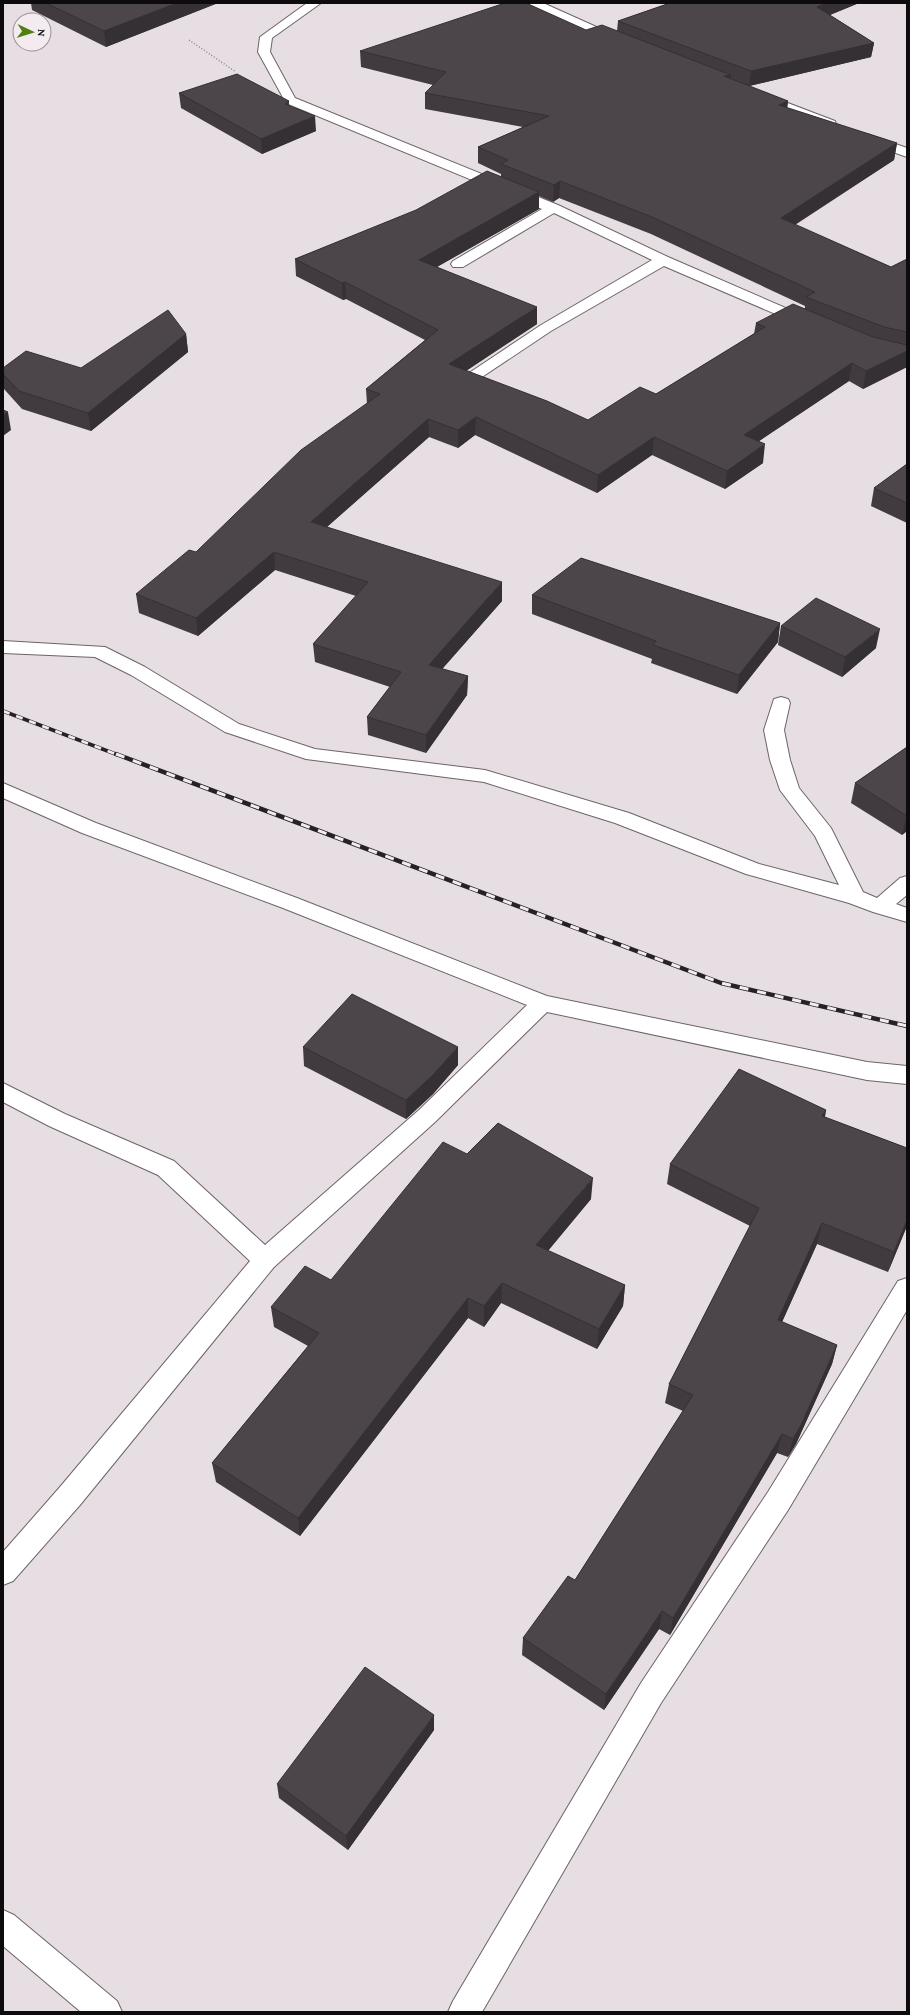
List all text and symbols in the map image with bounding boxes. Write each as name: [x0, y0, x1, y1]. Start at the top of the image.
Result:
north arrow: [12, 12, 52, 52]
text: N: [36, 29, 48, 37]

